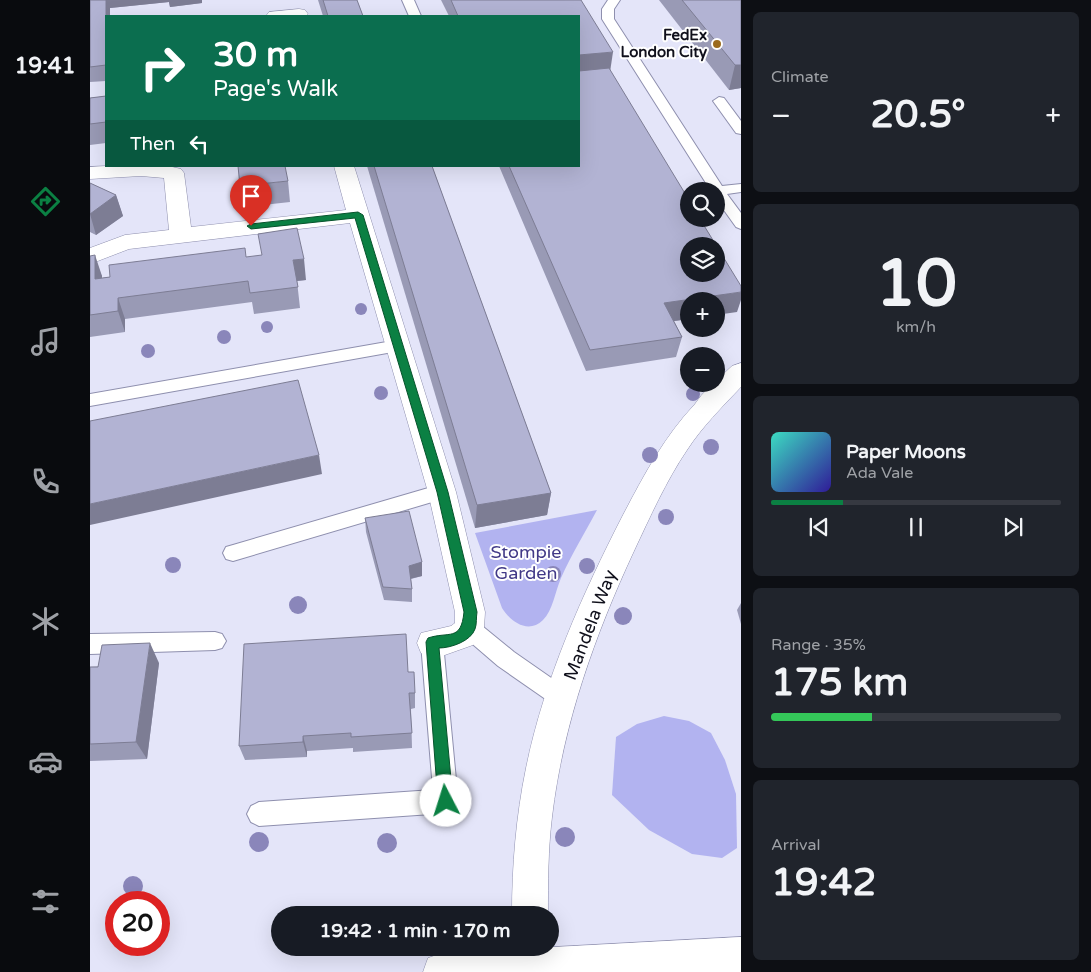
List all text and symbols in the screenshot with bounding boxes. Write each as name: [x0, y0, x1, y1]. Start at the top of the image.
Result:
place label: FedEx London City: [621, 26, 707, 62]
text: 30 m: [213, 34, 298, 76]
icon: right: [130, 35, 195, 100]
marker: FedEx London City: [711, 38, 723, 50]
text: 19:41: [15, 53, 75, 79]
text: Climate: [771, 67, 829, 87]
text: Page's Walk: [213, 76, 338, 102]
text: 20.5°: [871, 92, 966, 138]
text: −: [771, 99, 791, 133]
text: +: [1045, 99, 1061, 133]
icon: left: [185, 130, 213, 158]
text: Then: [130, 133, 175, 155]
pin: [230, 175, 272, 226]
icon: arrive: [237, 182, 265, 210]
map controls: [680, 182, 725, 392]
button: search: [680, 182, 725, 227]
icon: directions: [28, 184, 63, 219]
button: layers: [680, 237, 725, 282]
text: 10: [875, 245, 957, 324]
button: +: [680, 292, 725, 337]
text: km/h: [896, 317, 936, 337]
icon: music: [28, 324, 63, 359]
button: −: [680, 347, 725, 392]
text: Paper Moons: [846, 441, 966, 463]
text: Ada Vale: [846, 463, 913, 483]
icon: phone: [28, 464, 63, 499]
icon: previous: [805, 513, 833, 541]
icon: pause: [902, 513, 930, 541]
icon: next: [999, 513, 1027, 541]
park label: Stompie Garden: [491, 541, 561, 584]
street label: Mandela Way: [559, 566, 621, 683]
icon: climate: [28, 604, 63, 639]
text: Range · 35%: [771, 635, 866, 655]
text: 175 km: [771, 660, 908, 706]
icon: car: [28, 744, 63, 779]
position arrow: [419, 774, 471, 826]
text: Arrival: [771, 835, 820, 855]
text: 19:42: [771, 860, 876, 906]
icon: filters: [28, 884, 63, 919]
speed limit sign: 20: [105, 891, 170, 956]
text: 19:42 · 1 min · 170 m: [319, 920, 511, 942]

